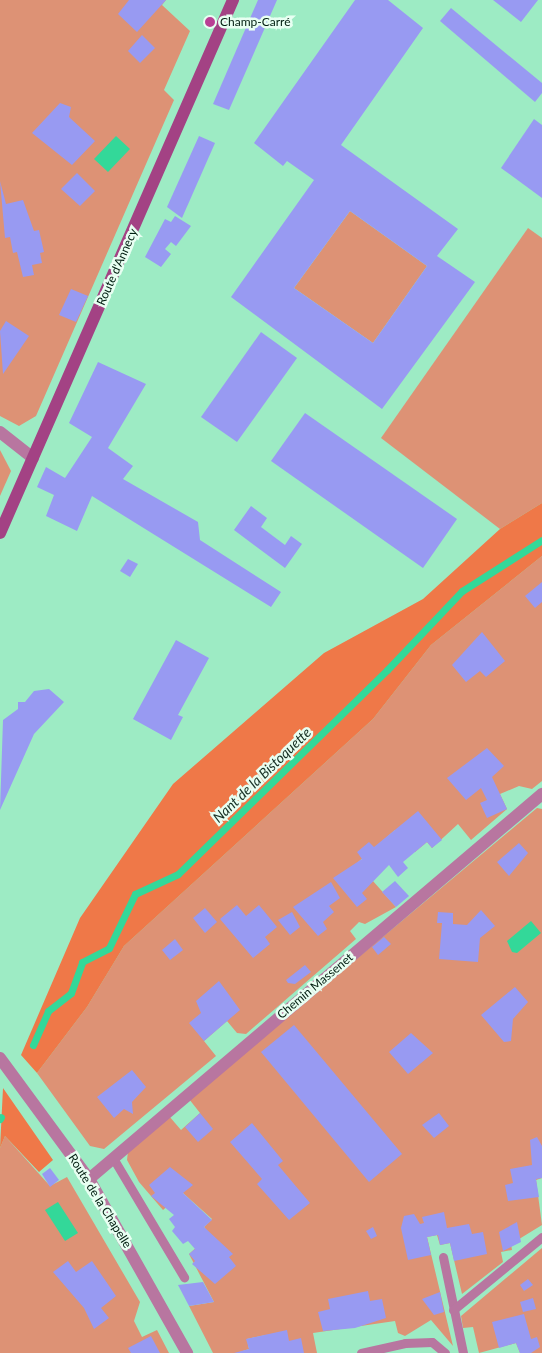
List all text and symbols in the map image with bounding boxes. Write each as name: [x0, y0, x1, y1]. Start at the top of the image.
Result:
place label: Champ-Carré: [220, 15, 291, 29]
marker: Champ-Carré: [204, 16, 216, 28]
street label: Route d'Annecy: [94, 226, 140, 308]
water label: Nant de la Bistoquette: [210, 724, 314, 826]
street label: Chemin Massenet: [274, 950, 356, 1022]
street label: Route de la Chapelle: [65, 1151, 135, 1251]

